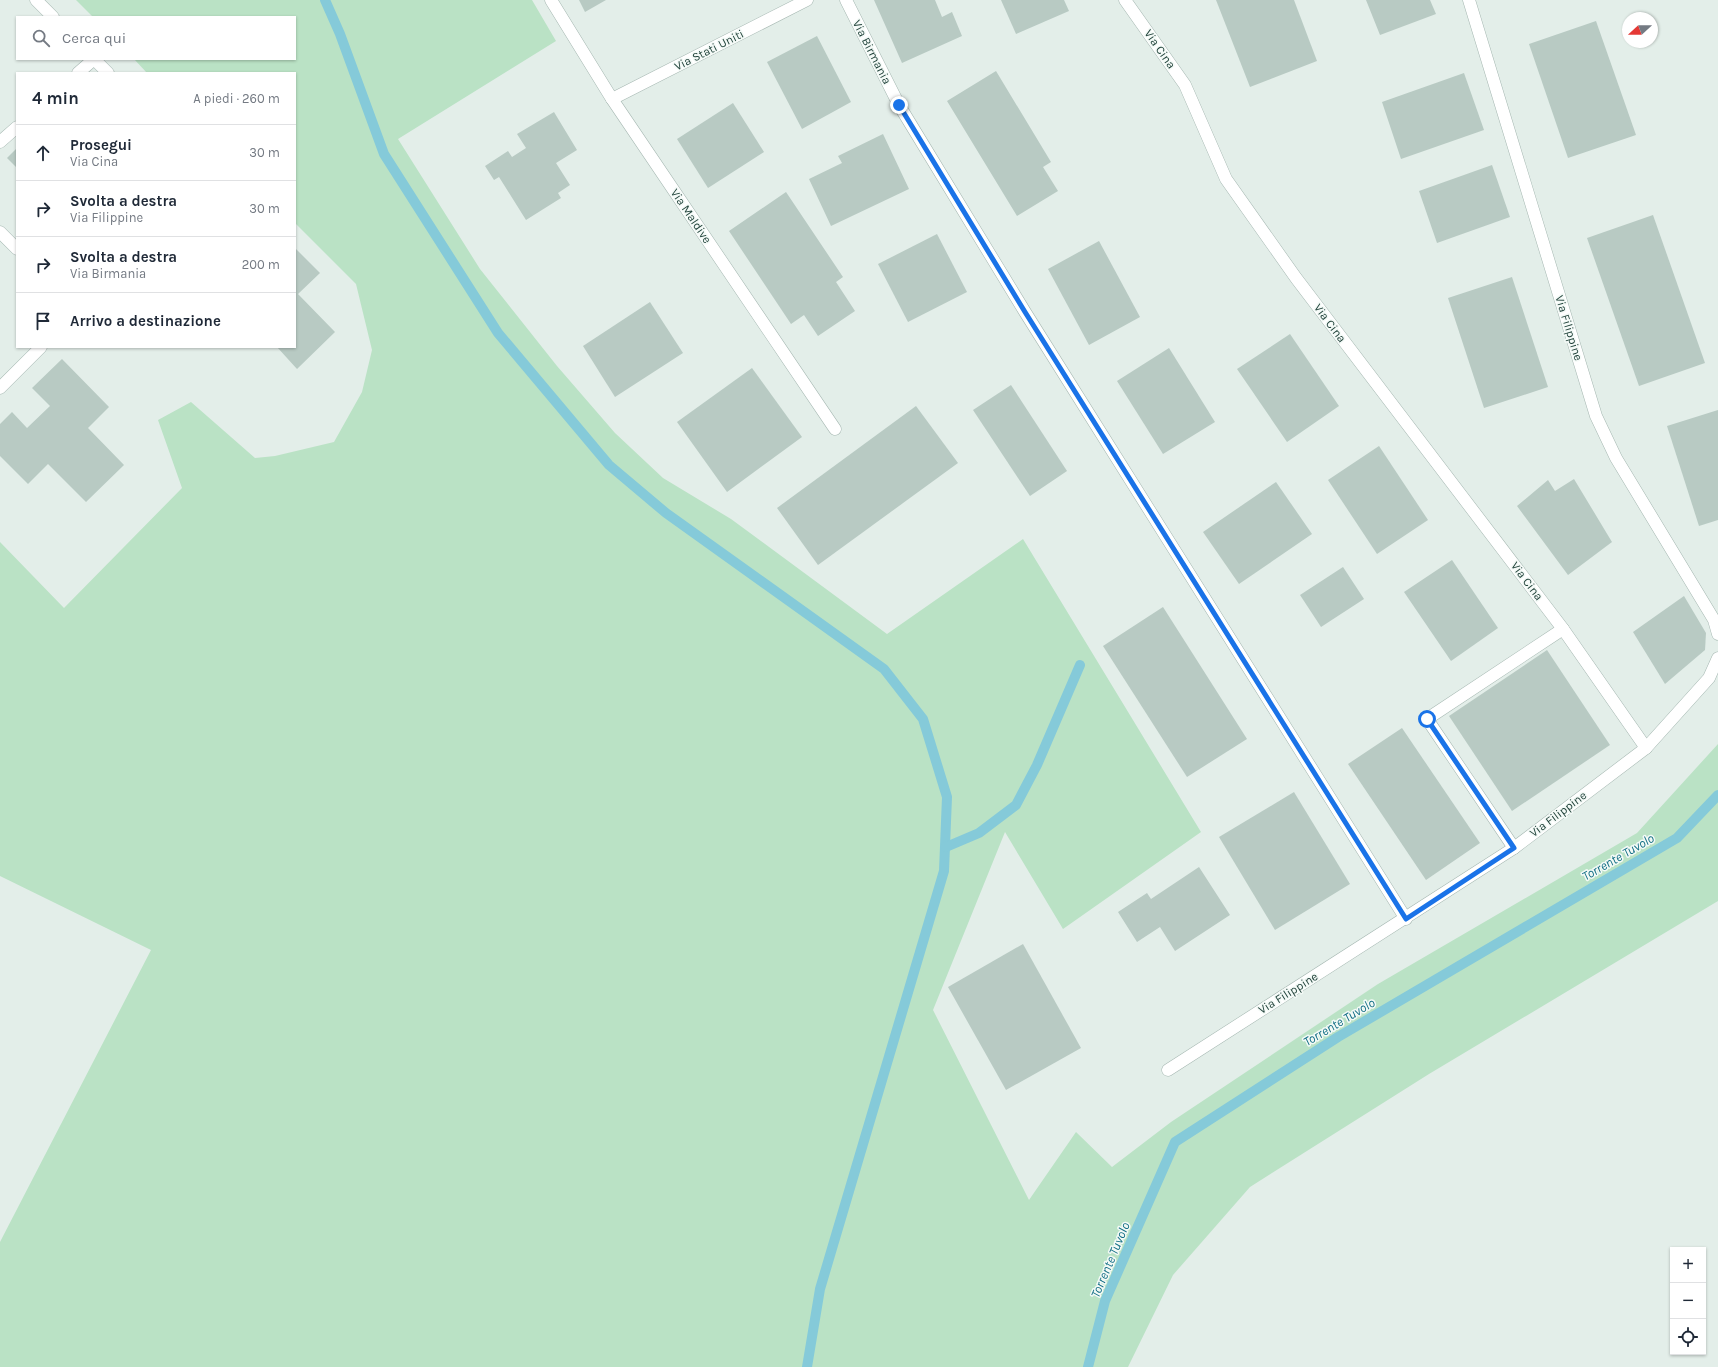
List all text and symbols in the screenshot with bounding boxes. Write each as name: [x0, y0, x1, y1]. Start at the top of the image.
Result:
north arrow: [1622, 12, 1658, 48]
search box: [16, 16, 296, 60]
street label: Via Birmania: [850, 17, 894, 87]
icon: search: [30, 27, 52, 49]
street label: Via Stati Uniti: [672, 27, 746, 73]
street label: Via Cina: [1141, 27, 1179, 71]
text: Cerca qui: [62, 29, 126, 47]
text: 4 min: [32, 88, 79, 108]
text: A piedi · 260 m: [193, 91, 280, 106]
route end: [890, 96, 908, 114]
text: Prosegui: [70, 136, 132, 154]
icon: ahead: [32, 142, 54, 164]
text: 30 m: [249, 145, 280, 160]
text: Via Cina: [70, 154, 118, 169]
street label: Via Maldive: [668, 186, 714, 246]
text: Svolta a destra: [70, 192, 177, 210]
icon: right: [32, 198, 54, 220]
text: 30 m: [249, 201, 280, 216]
text: Via Filippine: [70, 210, 143, 225]
text: Svolta a destra: [70, 248, 177, 266]
icon: right: [32, 254, 54, 276]
text: 200 m: [242, 257, 280, 272]
text: Via Birmania: [70, 266, 146, 281]
street label: Via Filippine: [1552, 294, 1586, 362]
street label: Via Cina: [1311, 301, 1349, 345]
icon: arrive: [32, 310, 54, 332]
text: Arrivo a destinazione: [70, 312, 221, 330]
street label: Via Cina: [1508, 559, 1546, 603]
route start: [1418, 710, 1436, 728]
street label: Via Filippine: [1527, 788, 1589, 840]
water label: Torrente Tuvolo: [1579, 830, 1657, 884]
street label: Via Filippine: [1256, 969, 1320, 1017]
water label: Torrente Tuvolo: [1301, 995, 1378, 1049]
water label: Torrente Tuvolo: [1087, 1219, 1133, 1300]
map controls: [1670, 1247, 1706, 1355]
button: +: [1670, 1247, 1706, 1283]
button: −: [1670, 1283, 1706, 1319]
button: locate: [1670, 1319, 1706, 1355]

